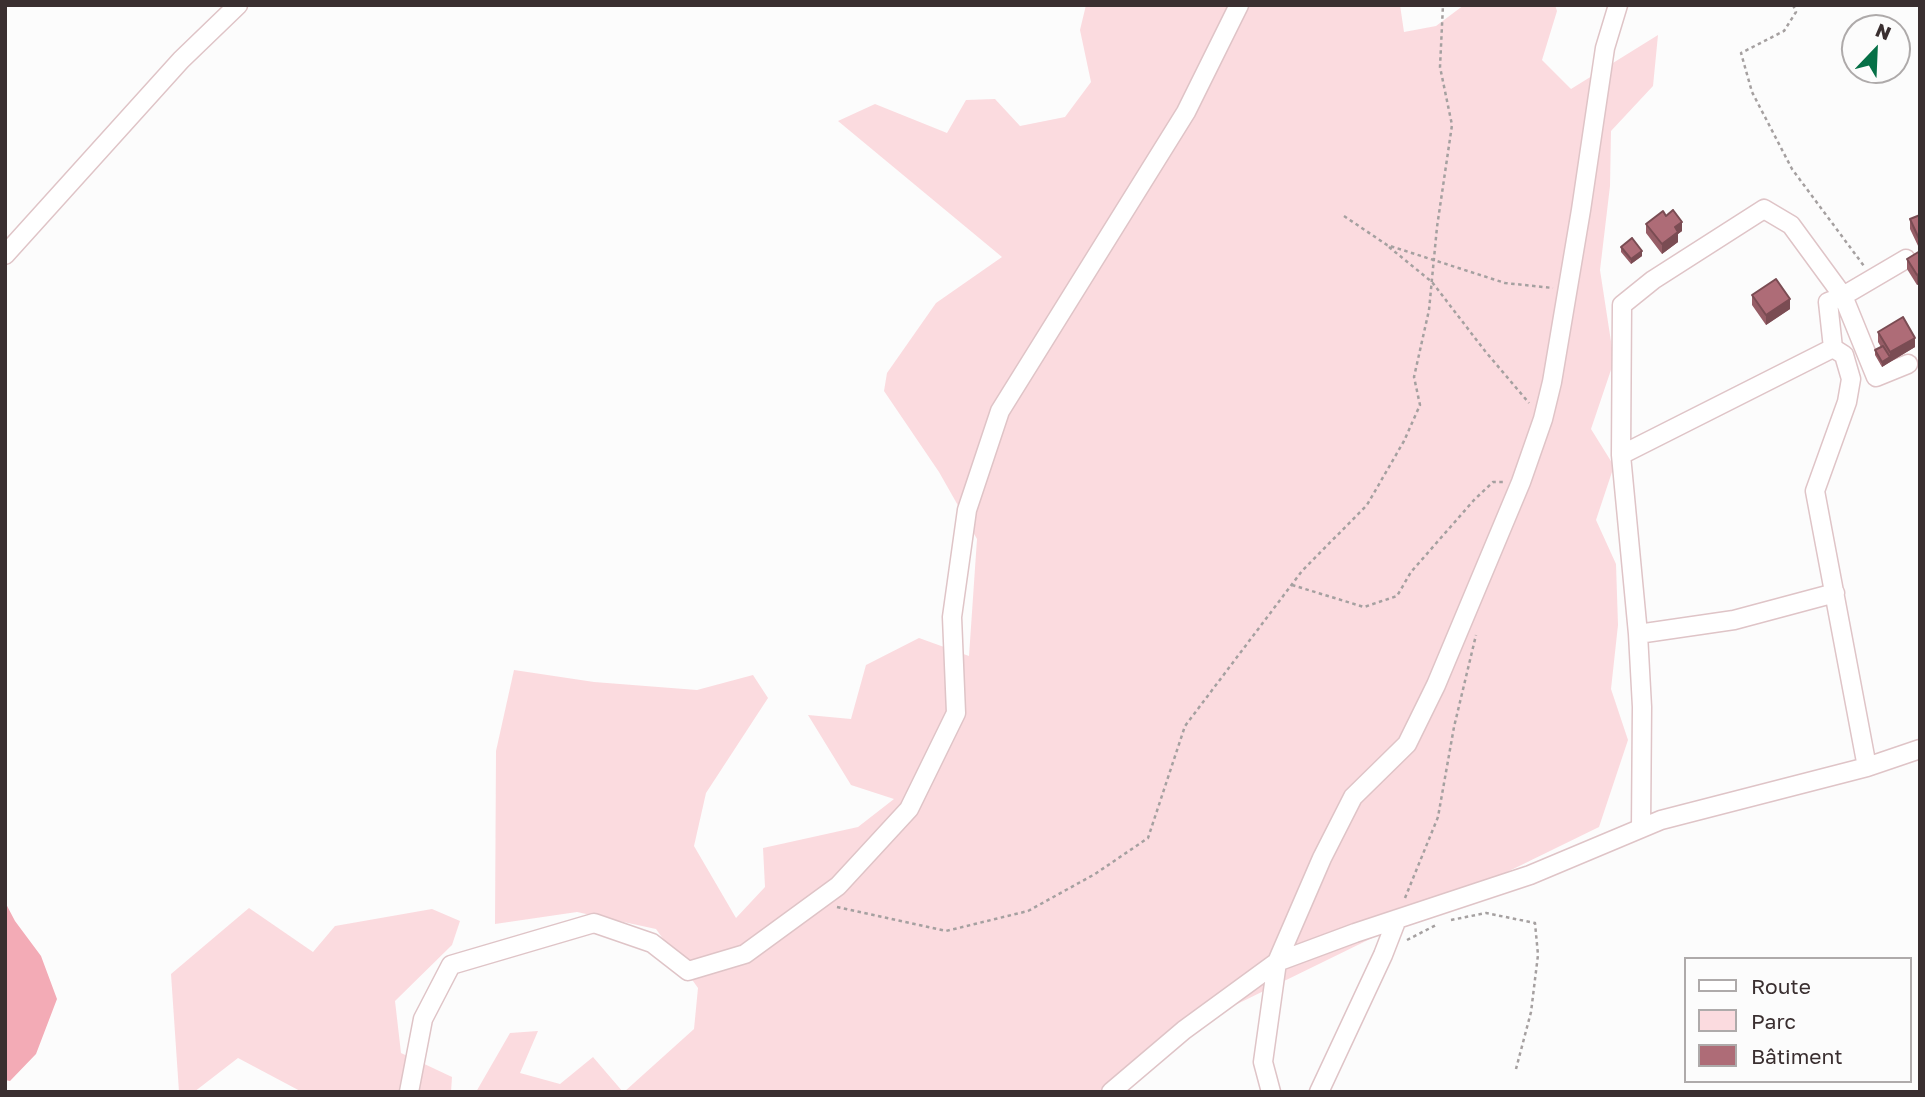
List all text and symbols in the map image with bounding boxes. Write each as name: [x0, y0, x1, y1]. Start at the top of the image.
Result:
north arrow: [1841, 14, 1911, 84]
text: N: [1872, 18, 1895, 44]
legend: [1684, 957, 1911, 1083]
text: Route: [1751, 973, 1811, 999]
text: Parc: [1751, 1008, 1796, 1034]
text: Bâtiment: [1751, 1043, 1843, 1069]

